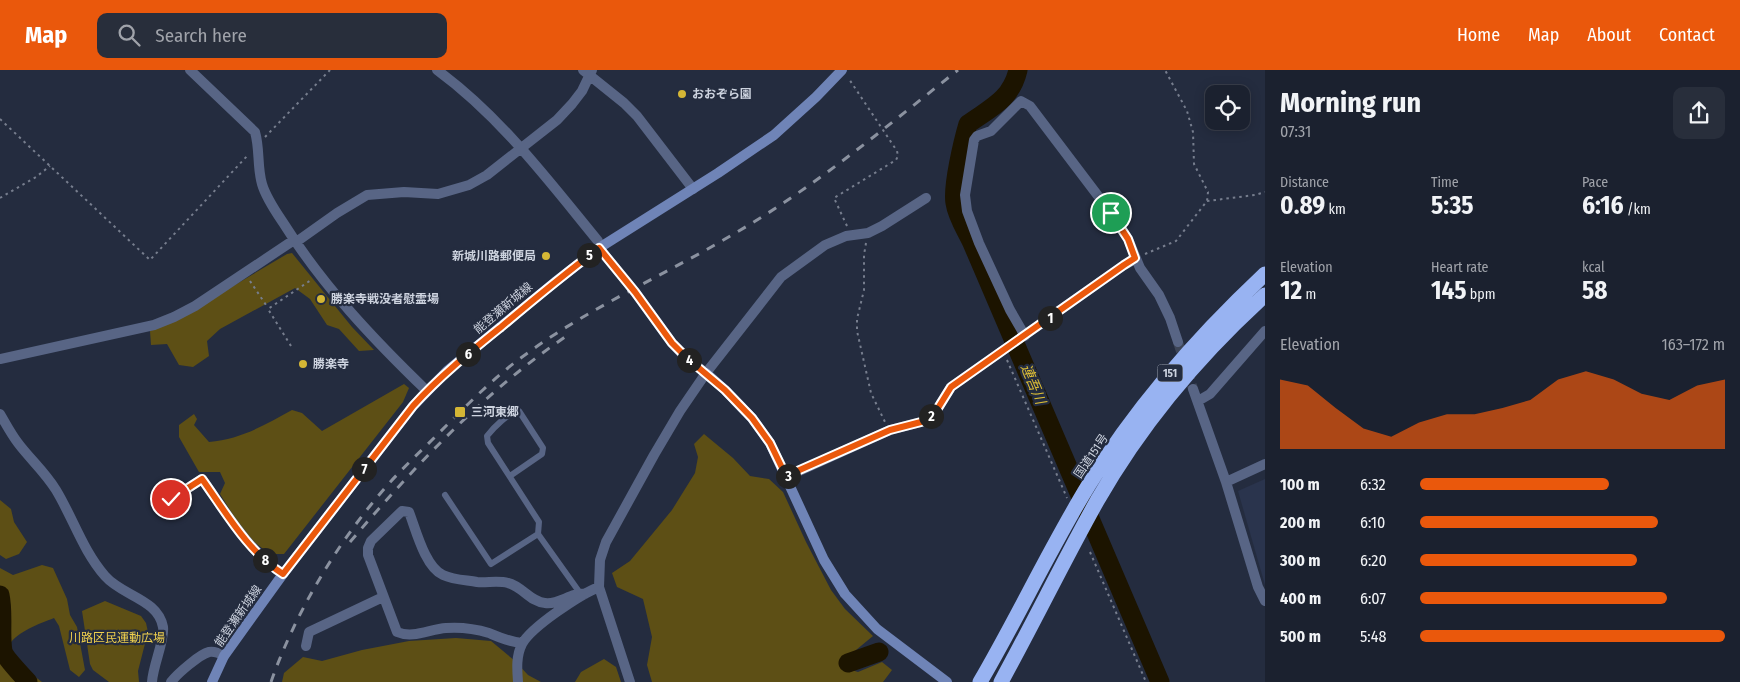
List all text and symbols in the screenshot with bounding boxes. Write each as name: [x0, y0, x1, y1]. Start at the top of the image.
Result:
search box: [97, 13, 447, 58]
text: Map: [25, 21, 67, 49]
icon: search: [115, 21, 143, 49]
text: Search here: [155, 24, 247, 47]
text: Home: [1457, 24, 1500, 46]
text: Map: [1528, 24, 1559, 46]
text: About: [1587, 24, 1631, 46]
text: Contact: [1659, 24, 1715, 46]
map controls: [1205, 85, 1250, 130]
button: locate: [1205, 85, 1250, 130]
text: Morning run: [1280, 86, 1421, 119]
place label: おおぞら園: [692, 87, 752, 101]
button: share: [1673, 87, 1725, 139]
marker: おおぞら園: [676, 88, 688, 100]
text: 07:31: [1280, 122, 1311, 141]
text: Distance: [1280, 174, 1329, 191]
text: Time: [1431, 174, 1459, 191]
text: Pace: [1582, 174, 1608, 191]
text: 0.89: [1280, 191, 1325, 221]
text: 5:35: [1431, 191, 1474, 221]
text: 6:16: [1582, 191, 1624, 221]
pin: [1090, 192, 1132, 234]
icon: arrive: [1097, 199, 1125, 227]
text: km: [1325, 201, 1346, 218]
text: /km: [1624, 201, 1651, 218]
pin: 5: [576, 242, 602, 268]
text: 5: [586, 247, 593, 264]
place label: 新城川路郵便局: [452, 249, 536, 263]
marker: 新城川路郵便局: [540, 250, 552, 262]
text: Elevation: [1280, 259, 1333, 276]
text: Heart rate: [1431, 259, 1488, 276]
text: kcal: [1582, 259, 1605, 276]
text: 12: [1280, 276, 1302, 306]
text: 145: [1431, 276, 1466, 306]
text: 58: [1582, 276, 1607, 306]
street label: 能登瀬新城線: [471, 279, 535, 337]
text: m: [1302, 286, 1316, 303]
text: bpm: [1466, 286, 1495, 303]
place label: 勝楽寺戦没者慰霊場: [331, 292, 439, 306]
marker: 勝楽寺戦没者慰霊場: [315, 293, 327, 305]
pin: 1: [1038, 306, 1062, 330]
text: 1: [1048, 310, 1053, 327]
text: Elevation: [1280, 335, 1340, 354]
text: 163–172 m: [1662, 335, 1725, 354]
pin: 6: [456, 342, 480, 366]
text: 6: [465, 346, 472, 363]
pin: 4: [676, 348, 702, 372]
text: 4: [686, 352, 693, 369]
place label: 勝楽寺: [313, 357, 349, 371]
marker: 勝楽寺: [297, 358, 309, 370]
water label: 連吾川: [1017, 361, 1050, 408]
road number: 151: [1158, 364, 1182, 382]
pin: 2: [918, 404, 944, 428]
marker: 三河東郷: [453, 405, 467, 419]
place label: 三河東郷: [471, 405, 519, 419]
text: 2: [928, 408, 935, 425]
street label: 国道151号: [1071, 431, 1111, 481]
pin: 7: [352, 456, 376, 482]
text: 7: [362, 461, 367, 478]
pin: 3: [776, 464, 800, 488]
text: 3: [785, 468, 792, 485]
text: 100 m: [1280, 475, 1320, 494]
text: 6:32: [1360, 475, 1386, 494]
pin: [150, 478, 192, 520]
icon: check: [157, 485, 185, 513]
text: 200 m: [1280, 513, 1320, 532]
text: 6:10: [1360, 513, 1385, 532]
pin: 8: [252, 548, 278, 572]
text: 300 m: [1280, 551, 1321, 570]
text: 6:20: [1360, 551, 1387, 570]
text: 8: [262, 552, 269, 569]
street label: 能登瀬新城線: [212, 582, 264, 650]
text: 400 m: [1280, 589, 1321, 608]
text: 6:07: [1360, 589, 1386, 608]
text: 500 m: [1280, 627, 1321, 646]
text: 5:48: [1360, 627, 1386, 646]
park label: 川路区民運動広場: [69, 631, 165, 645]

